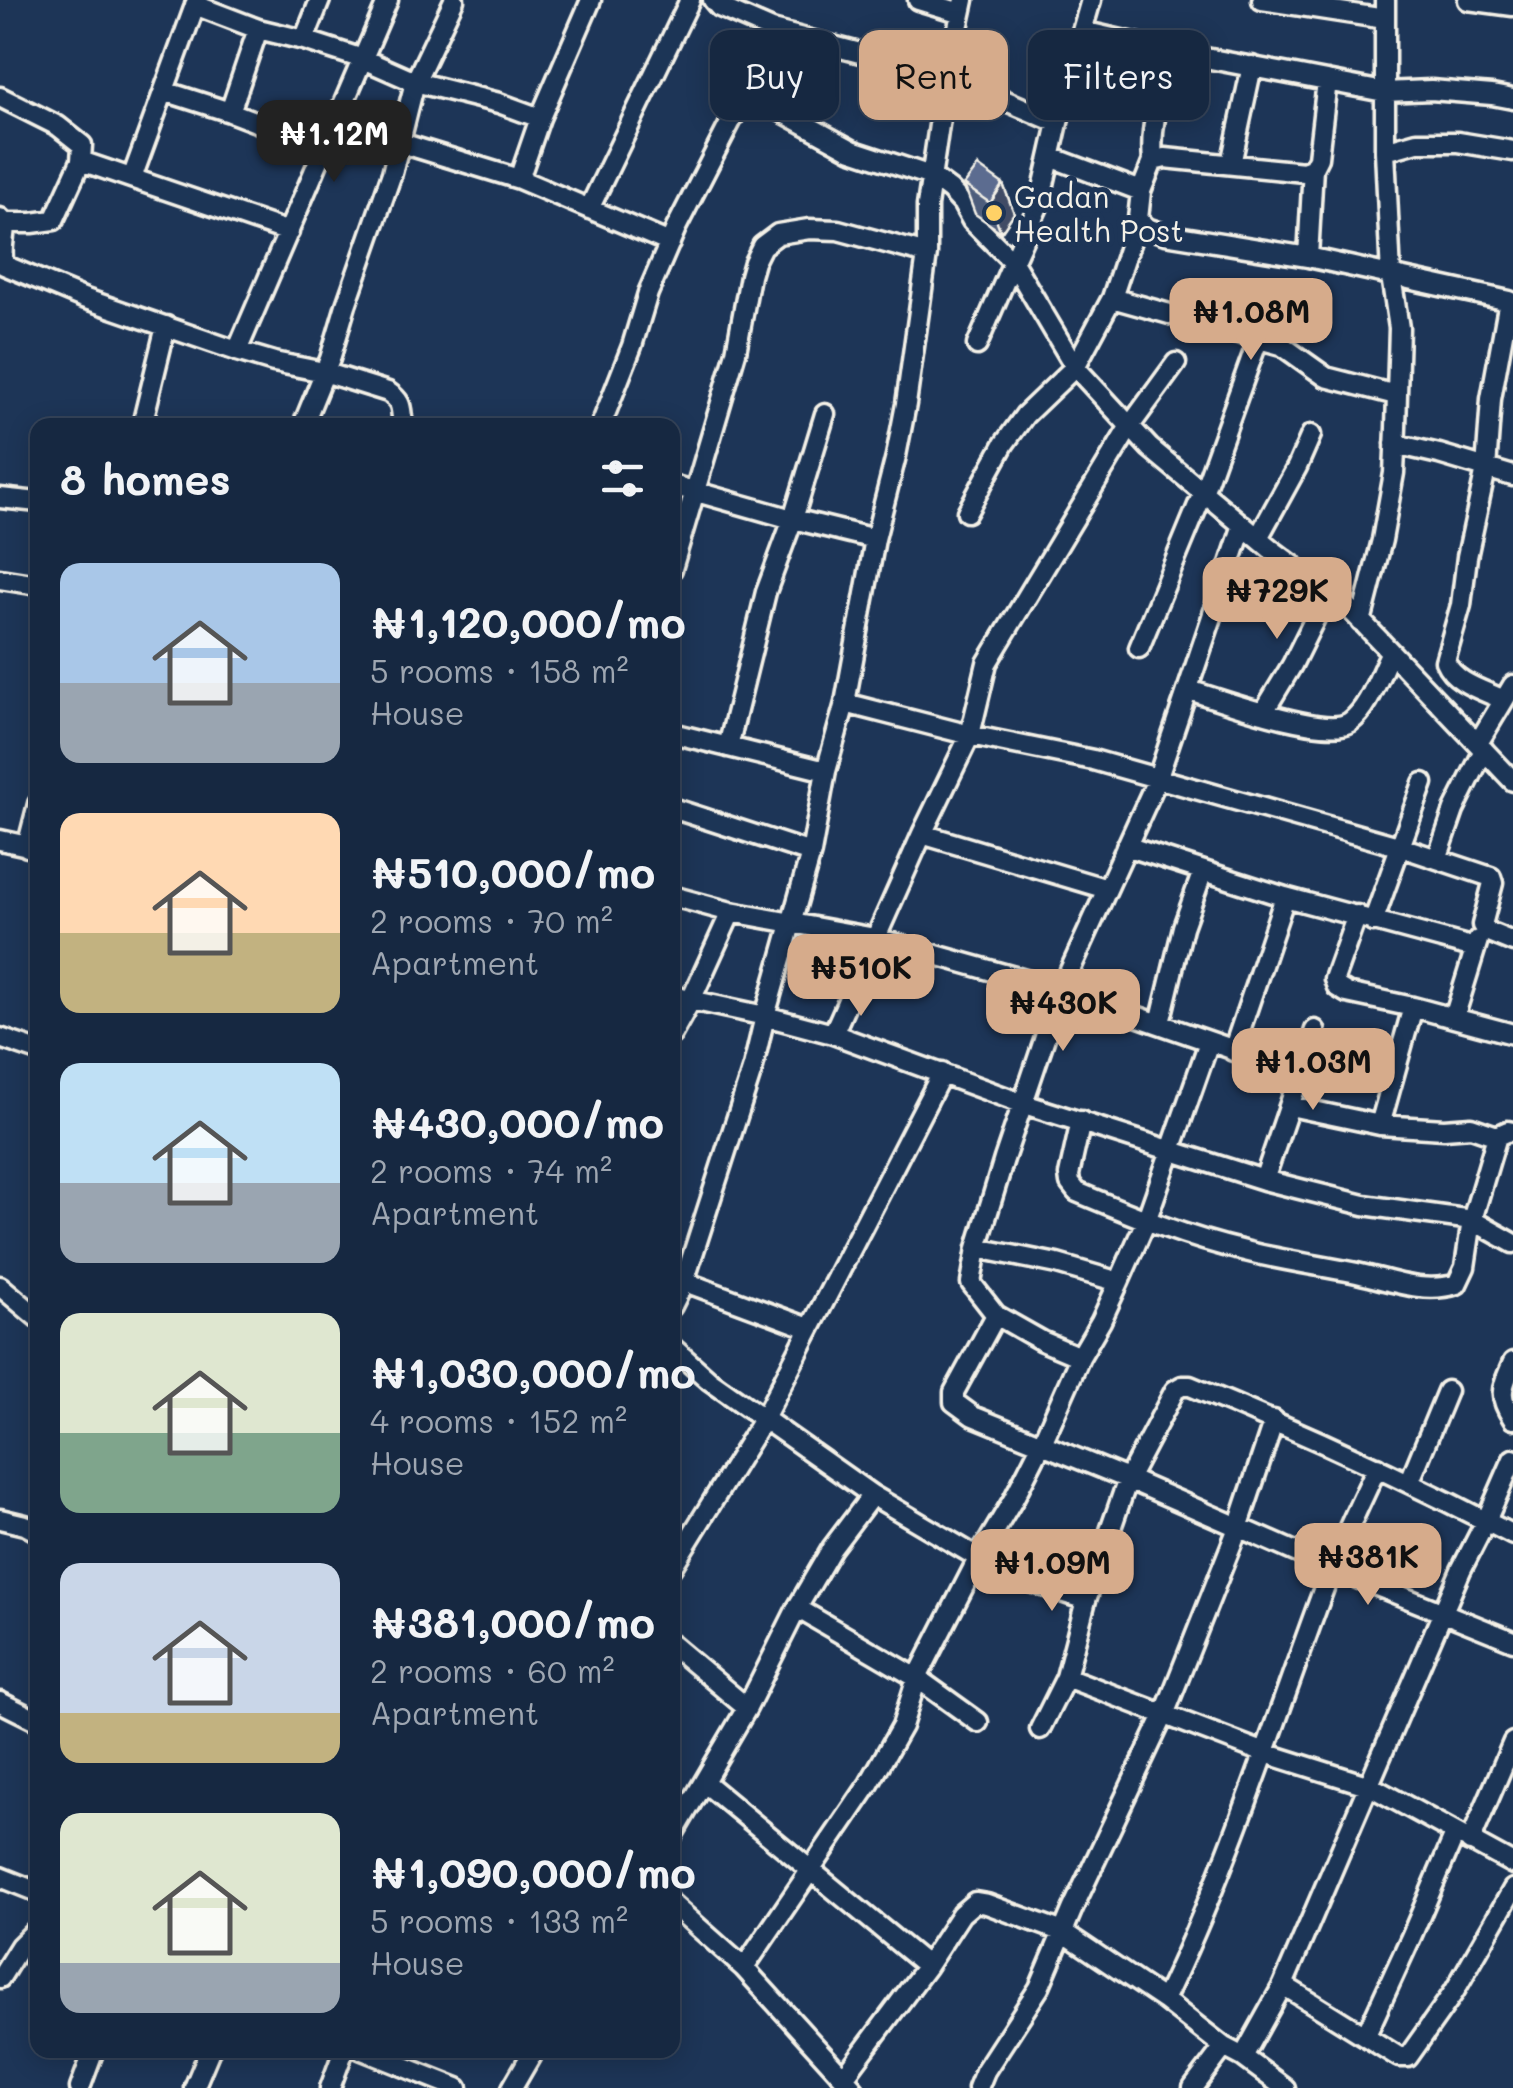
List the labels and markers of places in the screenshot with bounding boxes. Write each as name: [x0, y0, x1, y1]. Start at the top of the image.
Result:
pin: ₦1.12M: [253, 100, 415, 185]
place label: Gadan Health Post: [1014, 176, 1184, 250]
marker: Gadan Health Post: [983, 202, 1005, 224]
pin: ₦1.08M: [1170, 278, 1332, 363]
pin: ₦729K: [1207, 557, 1347, 642]
pin: ₦510K: [791, 934, 931, 1019]
pin: ₦430K: [993, 969, 1133, 1054]
pin: ₦1.03M: [1232, 1028, 1394, 1113]
pin: ₦381K: [1298, 1523, 1438, 1608]
pin: ₦1.09M: [971, 1529, 1133, 1614]

